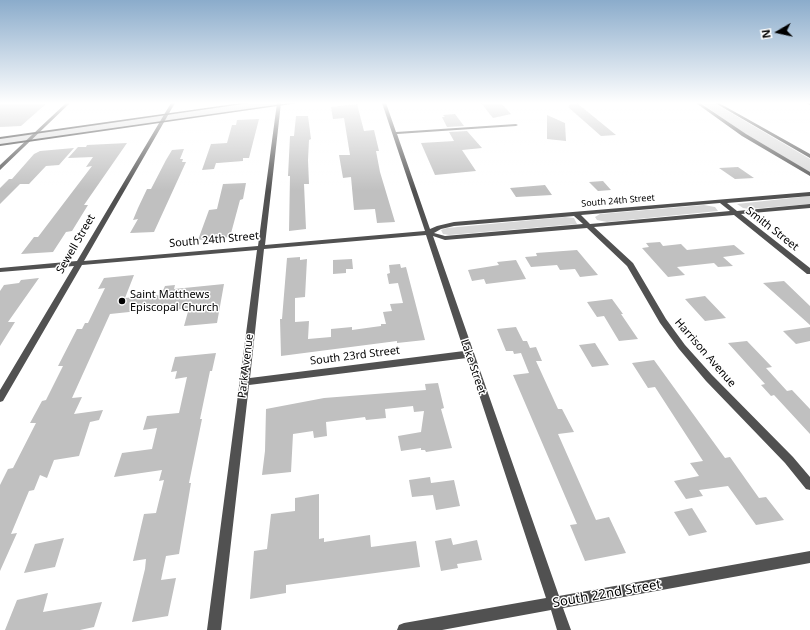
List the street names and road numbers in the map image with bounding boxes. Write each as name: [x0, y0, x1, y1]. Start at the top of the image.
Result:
street label: South 24th Street: [581, 192, 655, 210]
street label: Smith Street: [743, 204, 801, 254]
street label: Sewell Street: [54, 212, 98, 276]
street label: South 24th Street: [169, 230, 259, 250]
street label: Harrison Avenue: [672, 316, 738, 390]
street label: Park Avenue: [236, 333, 256, 399]
street label: Lake Street: [457, 338, 489, 396]
street label: South 23rd Street: [309, 344, 401, 368]
street label: South 22nd Street: [552, 577, 662, 611]

